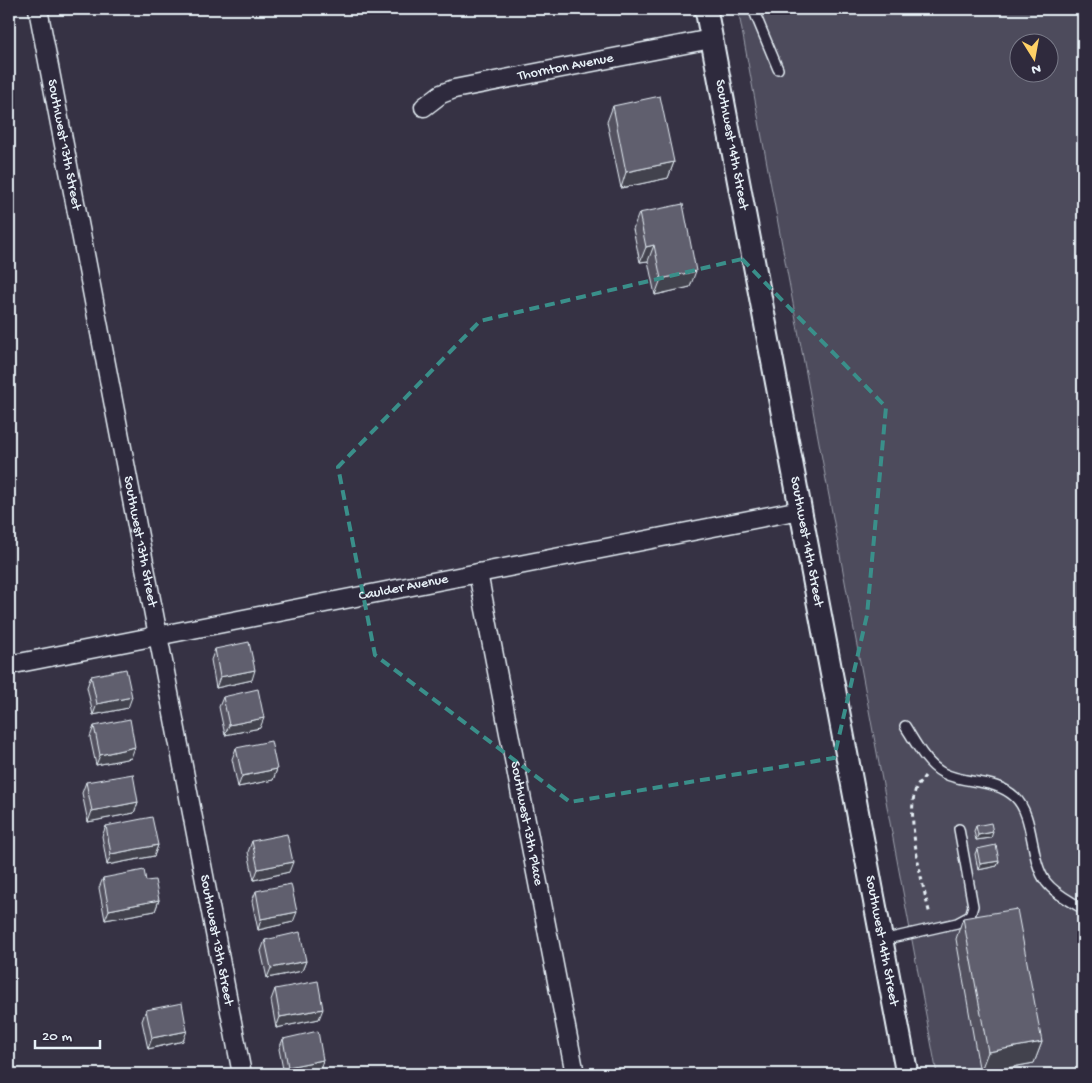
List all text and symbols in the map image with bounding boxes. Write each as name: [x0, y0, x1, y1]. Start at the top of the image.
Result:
north arrow: [1010, 32, 1060, 82]
street label: Thornton Avenue: [515, 50, 616, 85]
text: N: [1030, 59, 1042, 78]
street label: Southwest 13th Street: [43, 78, 85, 213]
street label: Southwest 14th Street: [711, 78, 752, 212]
street label: Southwest 13th Street: [119, 475, 161, 609]
street label: Southwest 14th Street: [786, 475, 827, 609]
street label: Caulder Avenue: [357, 570, 451, 605]
street label: Southwest 13th Place: [506, 760, 547, 888]
street label: Southwest 13th Street: [196, 873, 237, 1008]
street label: Southwest 14th Street: [861, 874, 903, 1008]
scale bar: [35, 1018, 100, 1050]
text: 20 m: [42, 1028, 72, 1046]

